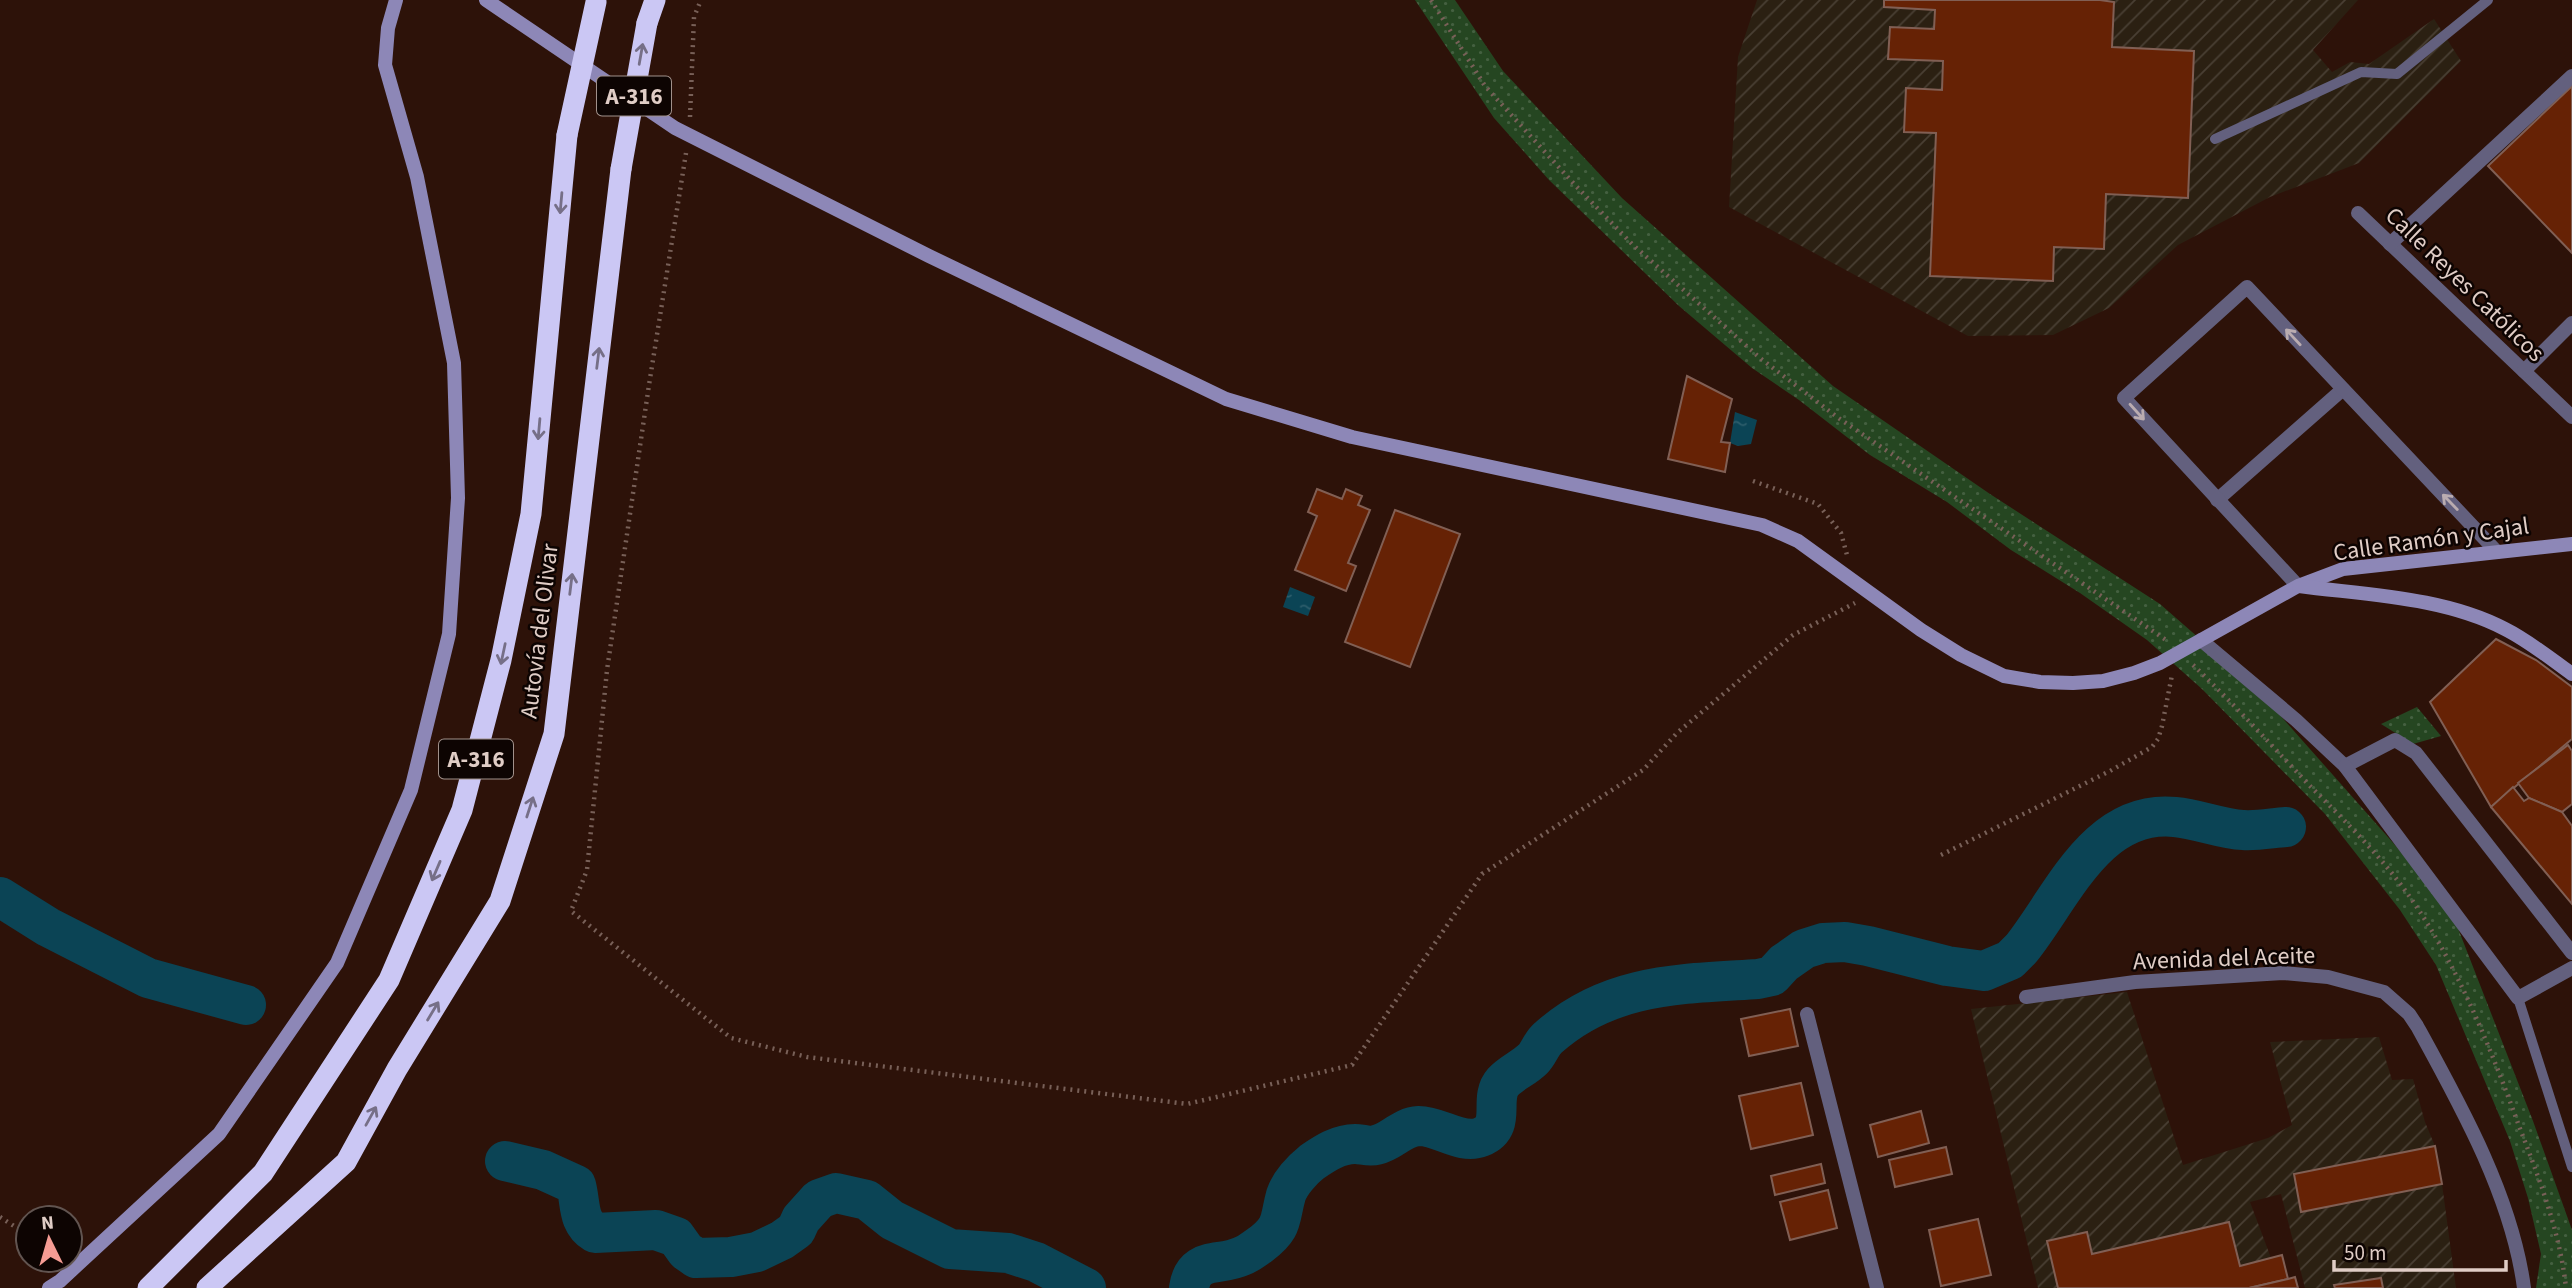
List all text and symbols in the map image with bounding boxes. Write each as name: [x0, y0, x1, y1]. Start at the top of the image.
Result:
one-way arrow: [635, 43, 648, 66]
road number: A-316: [597, 76, 671, 116]
one-way arrow: [554, 191, 567, 214]
street label: Calle Reyes Católicos: [2377, 199, 2552, 370]
one-way arrow: [2285, 329, 2302, 346]
one-way arrow: [592, 348, 605, 370]
one-way arrow: [2129, 403, 2145, 421]
one-way arrow: [532, 417, 545, 440]
one-way arrow: [2441, 494, 2458, 511]
street label: Calle Ramón y Cajal: [2331, 508, 2531, 571]
street label: Autovía del Olivar: [511, 541, 568, 720]
one-way arrow: [565, 574, 578, 596]
one-way arrow: [495, 642, 508, 664]
road number: A-316: [439, 740, 513, 778]
one-way arrow: [524, 796, 537, 818]
one-way arrow: [429, 859, 442, 881]
street label: Avenida del Aceite: [2132, 938, 2316, 979]
one-way arrow: [426, 1002, 440, 1022]
one-way arrow: [364, 1107, 378, 1127]
north arrow: [14, 1204, 84, 1274]
text: N: [40, 1210, 55, 1238]
scale bar: [2334, 1228, 2506, 1272]
text: 50 m: [2344, 1238, 2386, 1268]

